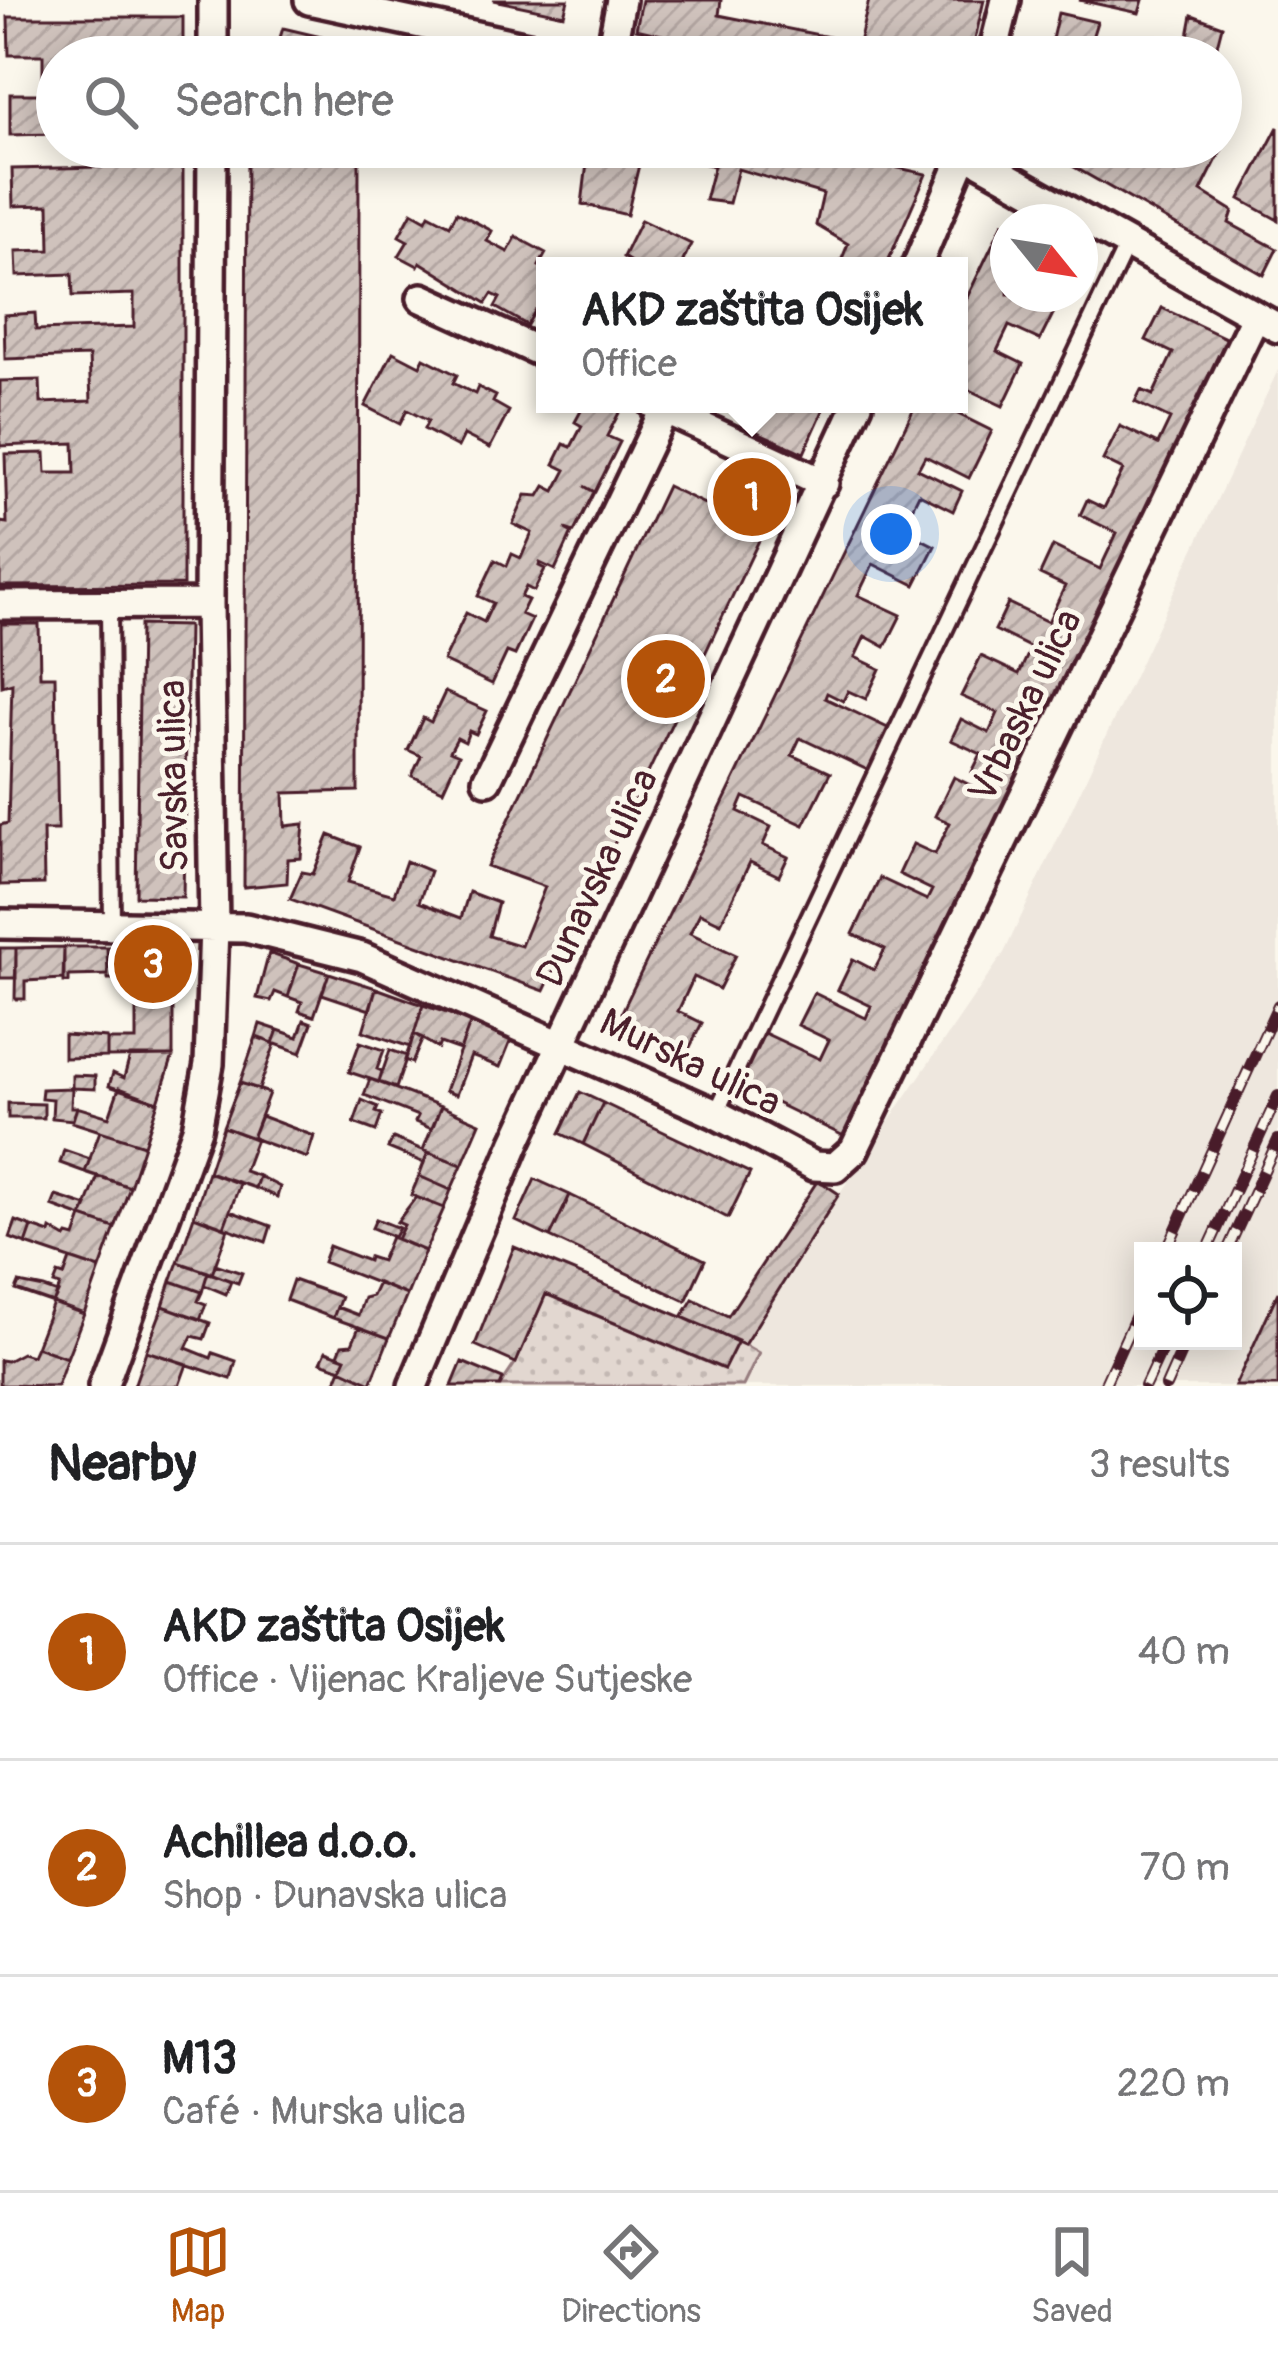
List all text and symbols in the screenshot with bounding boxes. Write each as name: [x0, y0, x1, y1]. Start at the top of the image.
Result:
search box: [36, 36, 1242, 168]
icon: search: [78, 69, 144, 135]
text: Search here: [174, 74, 394, 130]
north arrow: [990, 204, 1098, 312]
popup: [536, 257, 968, 413]
text: AKD zaštita Osijek: [581, 283, 923, 339]
text: Office: [581, 339, 677, 388]
pin: 1: [713, 452, 791, 542]
your location: [861, 504, 921, 564]
street label: Vrbaska ulica: [958, 601, 1093, 810]
pin: 2: [627, 634, 705, 724]
street label: Savska ulica: [147, 679, 200, 873]
street label: Dunavska ulica: [525, 761, 669, 995]
pin: 3: [114, 919, 192, 1009]
street label: Murska ulica: [592, 997, 789, 1127]
map controls: [1134, 1242, 1242, 1350]
button: locate: [1134, 1242, 1242, 1350]
text: Nearby: [48, 1432, 196, 1496]
text: 3 results: [1089, 1440, 1230, 1489]
text: AKD zaštita Osijek: [162, 1599, 505, 1655]
text: 1: [79, 1627, 95, 1676]
text: 40 m: [1138, 1627, 1230, 1676]
text: Office · Vijenac Kraljeve Sutjeske: [162, 1655, 692, 1704]
text: Achillea d.o.o.: [162, 1815, 418, 1871]
text: 2: [76, 1843, 98, 1892]
text: 70 m: [1140, 1843, 1230, 1892]
text: Shop · Dunavska ulica: [162, 1871, 507, 1920]
text: M13: [162, 2031, 237, 2087]
text: 3: [76, 2059, 98, 2108]
text: 220 m: [1117, 2059, 1230, 2108]
text: Café · Murska ulica: [162, 2087, 466, 2136]
tab: Map: [165, 2219, 231, 2332]
tab: Directions: [561, 2219, 701, 2332]
tab: Saved: [1031, 2219, 1113, 2332]

